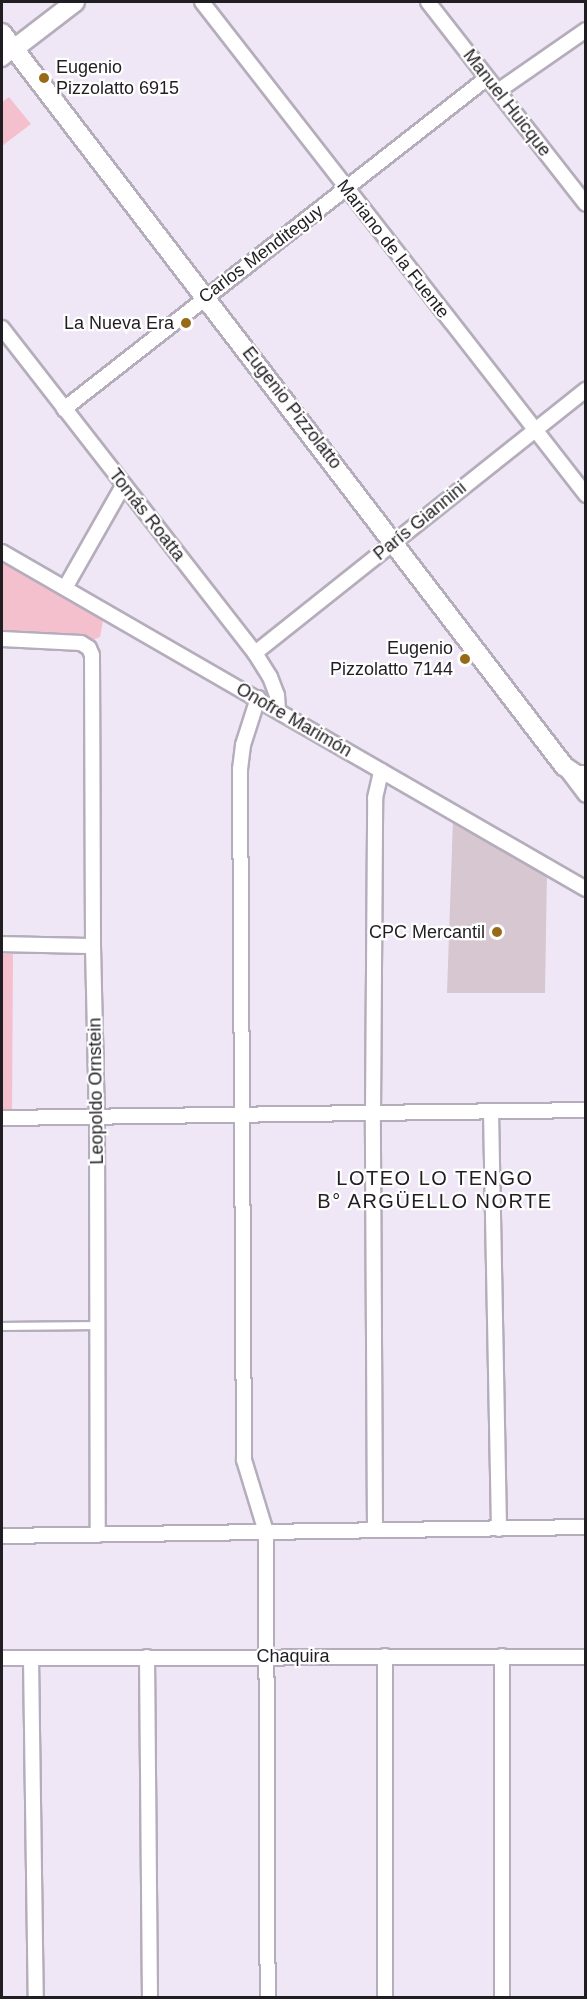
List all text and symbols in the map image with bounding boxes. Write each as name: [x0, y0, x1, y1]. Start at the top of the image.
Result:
street label: Manuel Huicque: [458, 45, 556, 161]
place label: Eugenio Pizzolatto 6915: [56, 57, 179, 100]
marker: Eugenio Pizzolatto 6915: [37, 71, 51, 85]
street label: Mariano de la Fuente: [332, 175, 454, 323]
street label: Carlos Menditeguy: [195, 200, 327, 308]
place label: La Nueva Era: [64, 312, 174, 334]
marker: La Nueva Era: [179, 316, 193, 330]
street label: Eugenio Pizzolatto: [238, 343, 346, 473]
street label: Tomás Roatta: [104, 465, 190, 565]
street label: París Giannini: [369, 477, 471, 565]
place label: Eugenio Pizzolatto 7144: [330, 638, 453, 680]
marker: Eugenio Pizzolatto 7144: [458, 652, 472, 666]
street label: Onofre Marimón: [232, 678, 356, 762]
place label: CPC Mercantil: [369, 921, 485, 943]
marker: CPC Mercantil: [490, 925, 504, 939]
street label: Leopoldo Ornstein: [84, 1017, 108, 1165]
district label: LOTEO LO TENGO B° ARGÜELLO NORTE: [317, 1166, 553, 1213]
street label: Chaquira: [256, 1645, 330, 1667]

